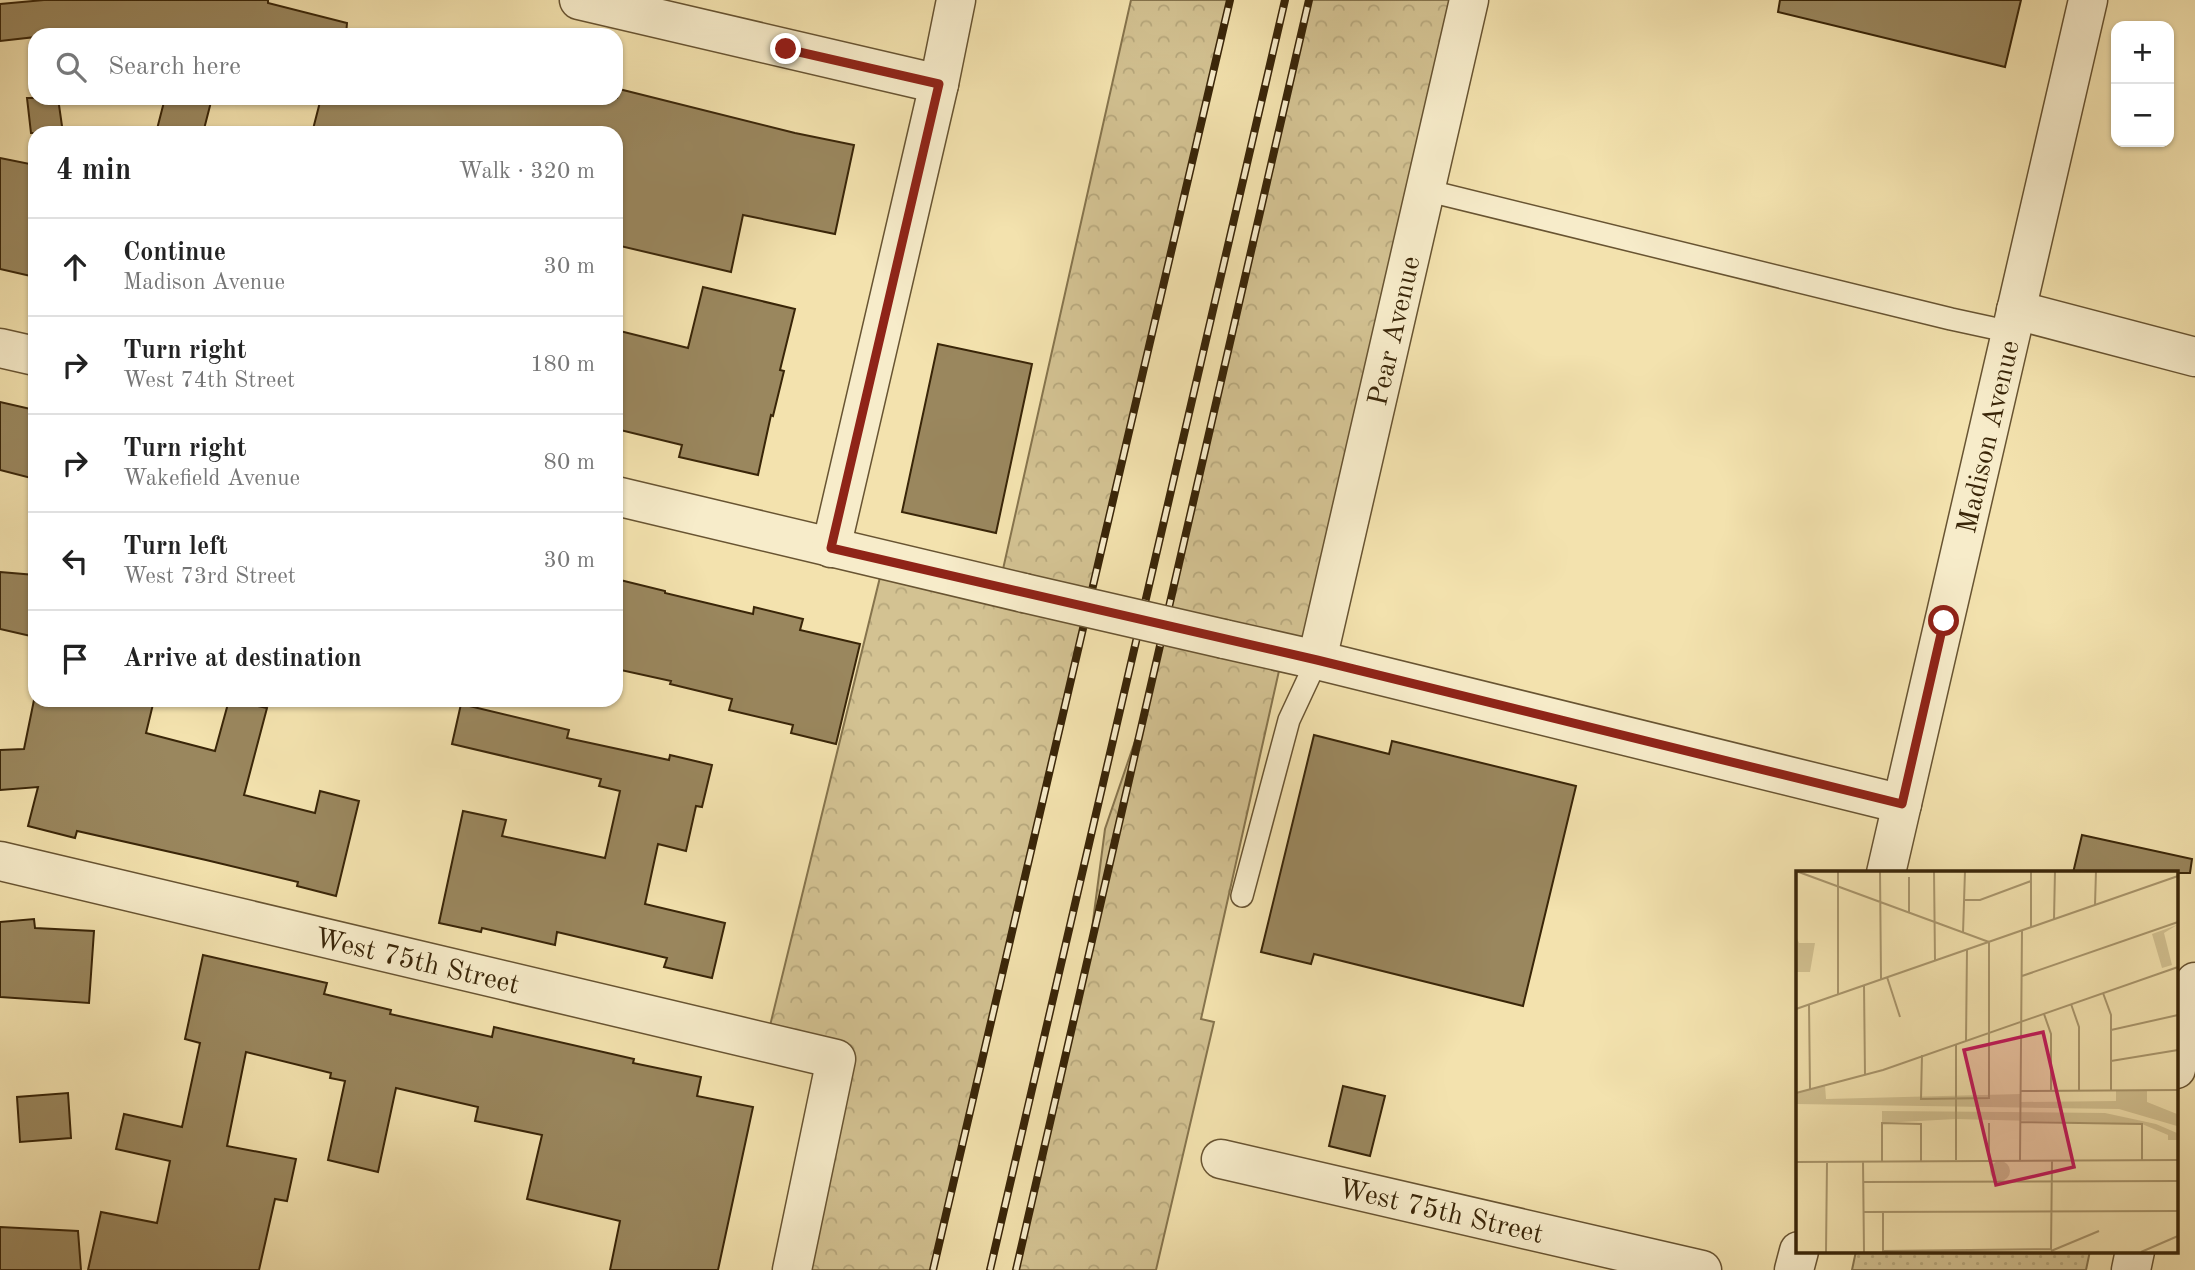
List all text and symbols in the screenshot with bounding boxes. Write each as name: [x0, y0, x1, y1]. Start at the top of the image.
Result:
map controls: [2111, 21, 2174, 147]
button: +: [2111, 21, 2174, 84]
search box: [28, 28, 623, 105]
route end: [770, 33, 801, 64]
icon: search: [52, 48, 90, 86]
text: Search here: [108, 54, 241, 80]
button: −: [2111, 84, 2174, 147]
text: 4 min: [56, 156, 131, 186]
text: Walk · 320 m: [459, 160, 595, 183]
text: Continue: [123, 240, 226, 266]
icon: ahead: [56, 248, 94, 286]
street label: Pear Avenue: [1365, 254, 1427, 409]
text: 30 m: [544, 255, 595, 278]
text: Madison Avenue: [123, 271, 285, 294]
text: Turn right: [123, 338, 246, 364]
street label: Madison Avenue: [1954, 338, 2026, 537]
icon: right: [56, 346, 94, 384]
text: 180 m: [530, 353, 595, 376]
text: West 74th Street: [123, 369, 295, 392]
text: Turn right: [123, 436, 246, 462]
icon: right: [56, 444, 94, 482]
text: 80 m: [544, 451, 595, 474]
text: Wakefield Avenue: [123, 467, 300, 490]
text: Turn left: [123, 534, 228, 560]
icon: left: [56, 542, 94, 580]
text: 30 m: [544, 549, 595, 572]
text: West 73rd Street: [123, 565, 296, 588]
route start: [1928, 605, 1959, 636]
icon: arrive: [56, 640, 94, 678]
text: Arrive at destination: [123, 646, 362, 672]
inset map: [1796, 871, 2178, 1252]
street label: West 75th Street: [312, 925, 522, 1001]
street label: West 75th Street: [1335, 1176, 1546, 1250]

